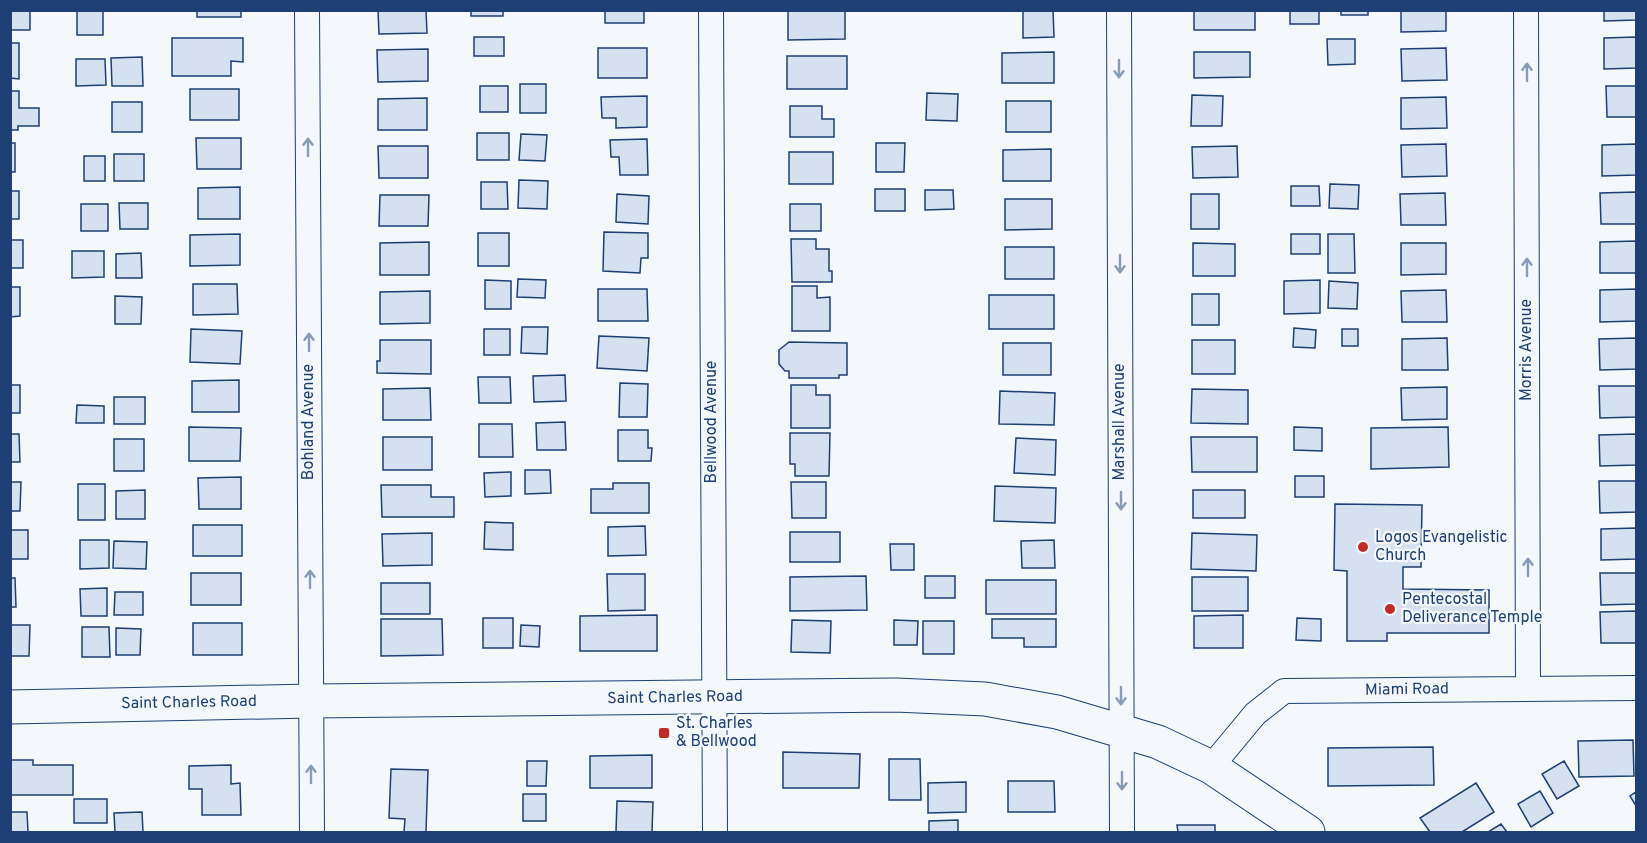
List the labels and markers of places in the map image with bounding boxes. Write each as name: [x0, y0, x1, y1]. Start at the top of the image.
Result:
place label: Logos Evangelistic Church: [1375, 528, 1508, 566]
marker: Logos Evangelistic Church: [1356, 540, 1370, 554]
place label: Pentecostal Deliverance Temple: [1402, 590, 1542, 628]
marker: Pentecostal Deliverance Temple: [1383, 602, 1397, 616]
place label: St. Charles & Bellwood: [676, 714, 757, 752]
marker: St. Charles & Bellwood: [657, 726, 671, 740]

